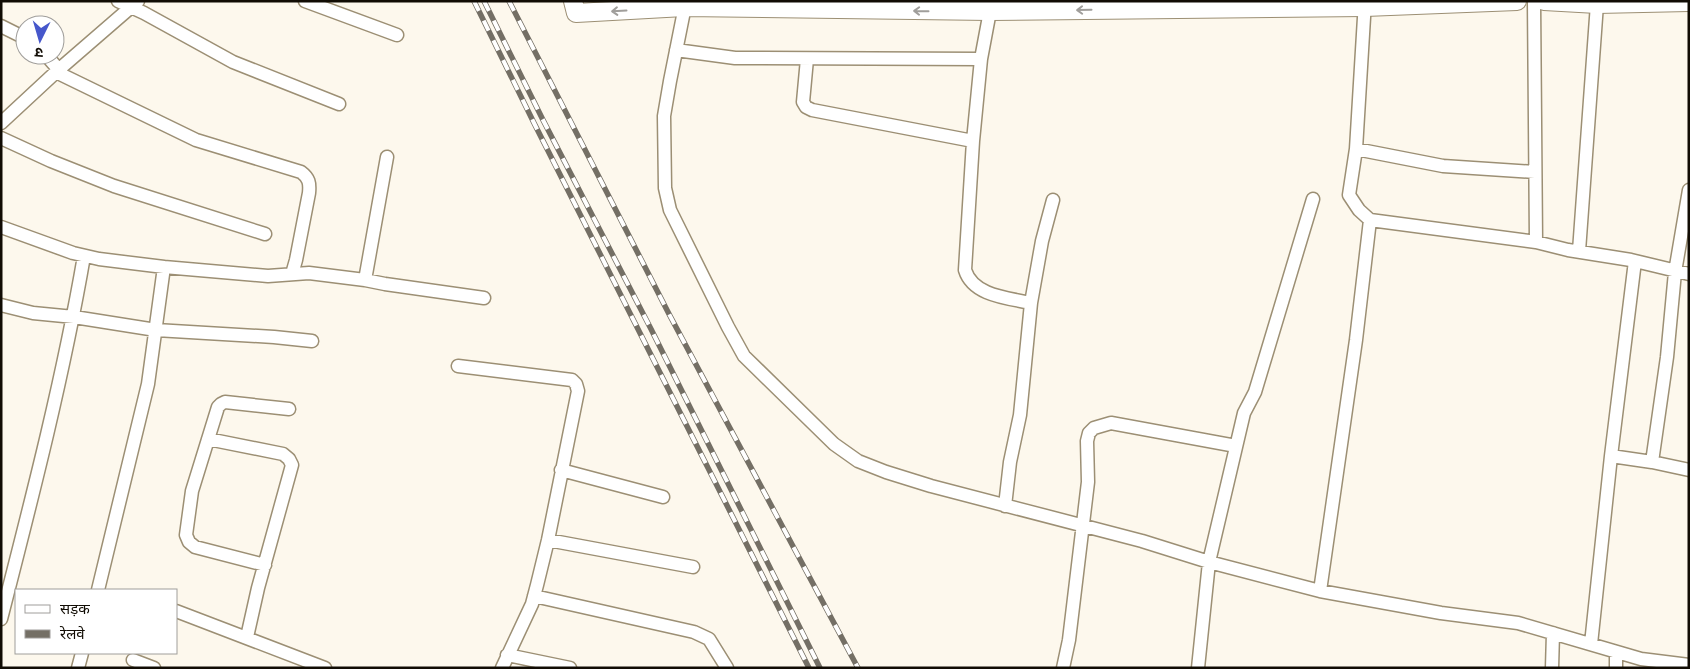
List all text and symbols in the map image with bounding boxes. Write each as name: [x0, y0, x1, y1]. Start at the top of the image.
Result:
one-way arrow: [1076, 5, 1092, 15]
one-way arrow: [611, 6, 627, 15]
one-way arrow: [913, 6, 929, 15]
north arrow: [15, 15, 65, 65]
text: उ: [33, 44, 44, 63]
legend: [15, 589, 178, 654]
text: सड़क: [60, 598, 90, 618]
text: रेलवे: [59, 623, 85, 643]

